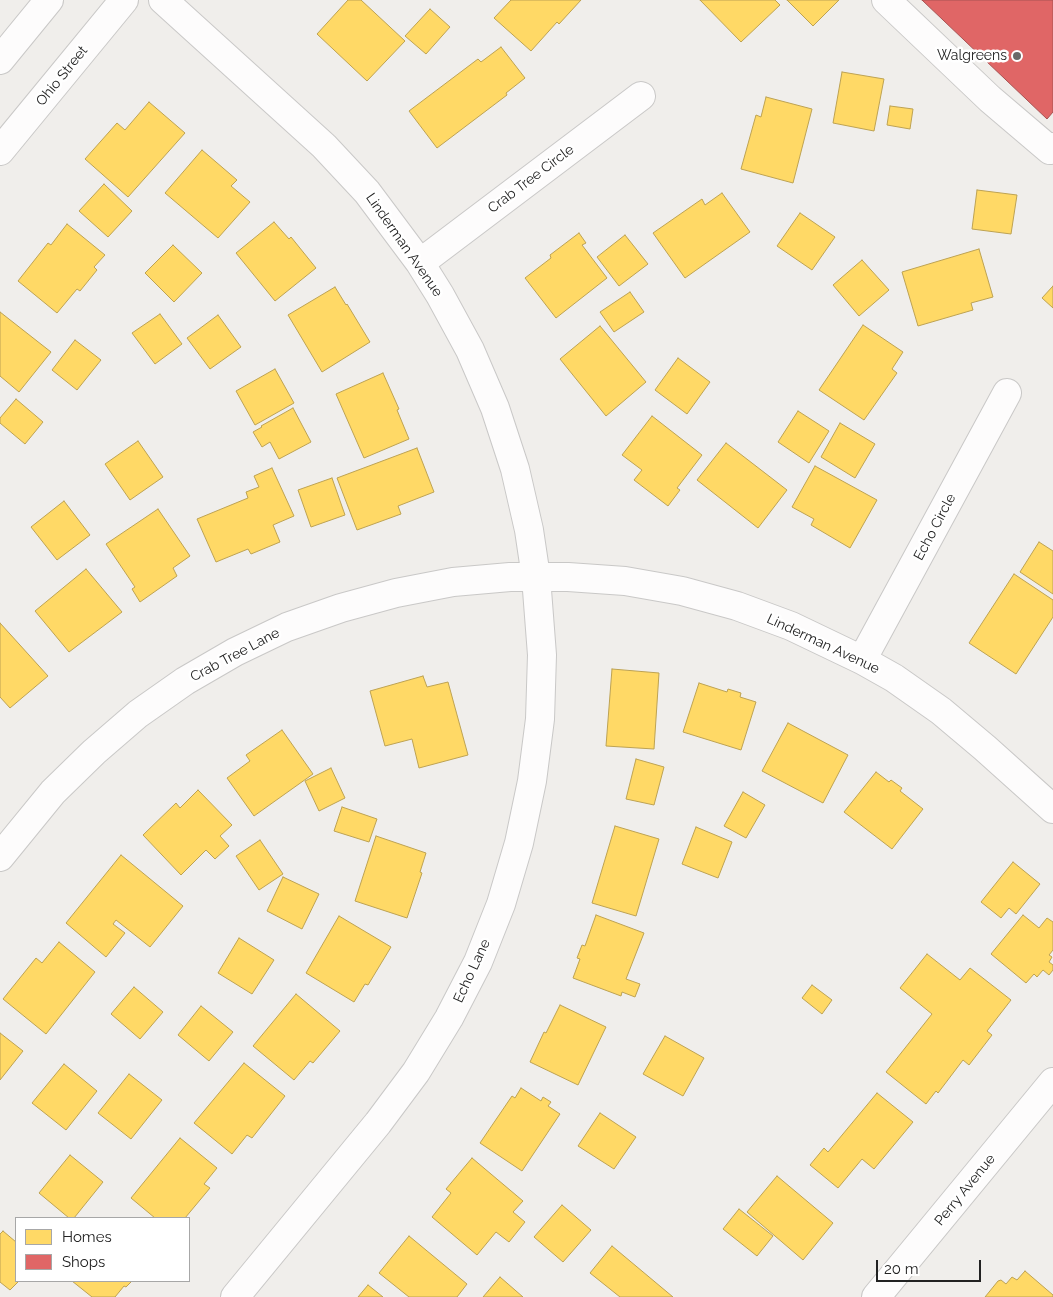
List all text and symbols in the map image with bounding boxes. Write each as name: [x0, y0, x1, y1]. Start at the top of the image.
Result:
street label: Ohio Street: [33, 43, 91, 109]
place label: Walgreens: [937, 48, 1007, 64]
marker: Walgreens: [1011, 50, 1023, 62]
street label: Crab Tree Circle: [485, 141, 577, 217]
street label: Linderman Avenue: [362, 190, 446, 300]
street label: Echo Circle: [910, 491, 960, 563]
street label: Linderman Avenue: [764, 610, 882, 678]
street label: Crab Tree Lane: [188, 624, 282, 686]
street label: Echo Lane: [450, 937, 494, 1005]
street label: Perry Avenue: [931, 1151, 999, 1229]
legend: [15, 1217, 190, 1282]
text: Homes: [62, 1228, 112, 1246]
scale bar: [878, 1250, 983, 1282]
text: Shops: [62, 1253, 105, 1271]
text: 20 m: [884, 1260, 919, 1278]

